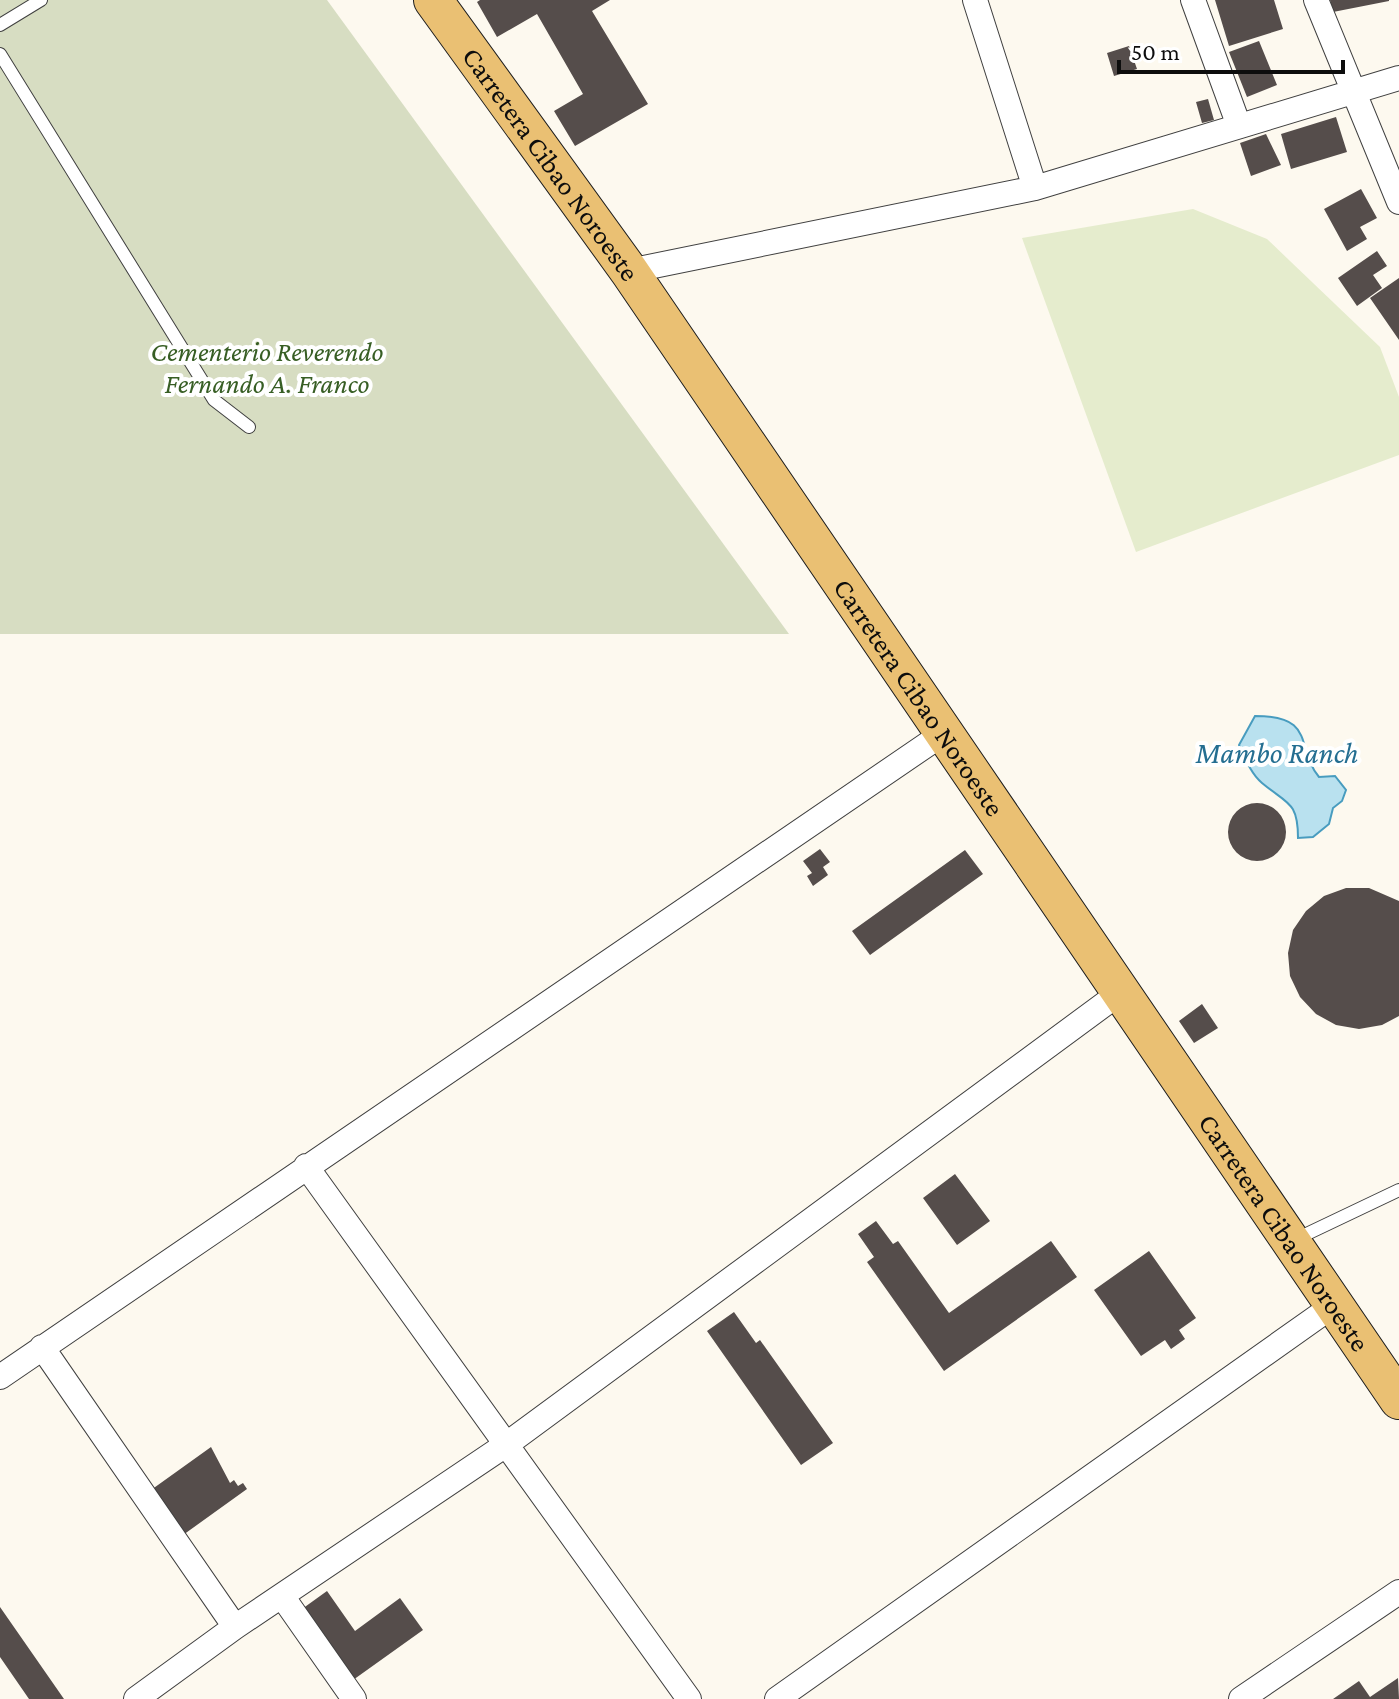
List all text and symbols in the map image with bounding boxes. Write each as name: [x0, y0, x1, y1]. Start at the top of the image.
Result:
scale bar: [1119, 24, 1343, 74]
text: 50 m: [1131, 38, 1180, 65]
street label: Carretera Cibao Noroeste: [456, 41, 646, 286]
park label: Cementerio Reverendo Fernando A. Franco: [151, 336, 384, 399]
street label: Carretera Cibao Noroeste: [827, 573, 1011, 822]
water label: Mambo Ranch: [1194, 736, 1359, 769]
street label: Carretera Cibao Noroeste: [1192, 1108, 1376, 1357]

